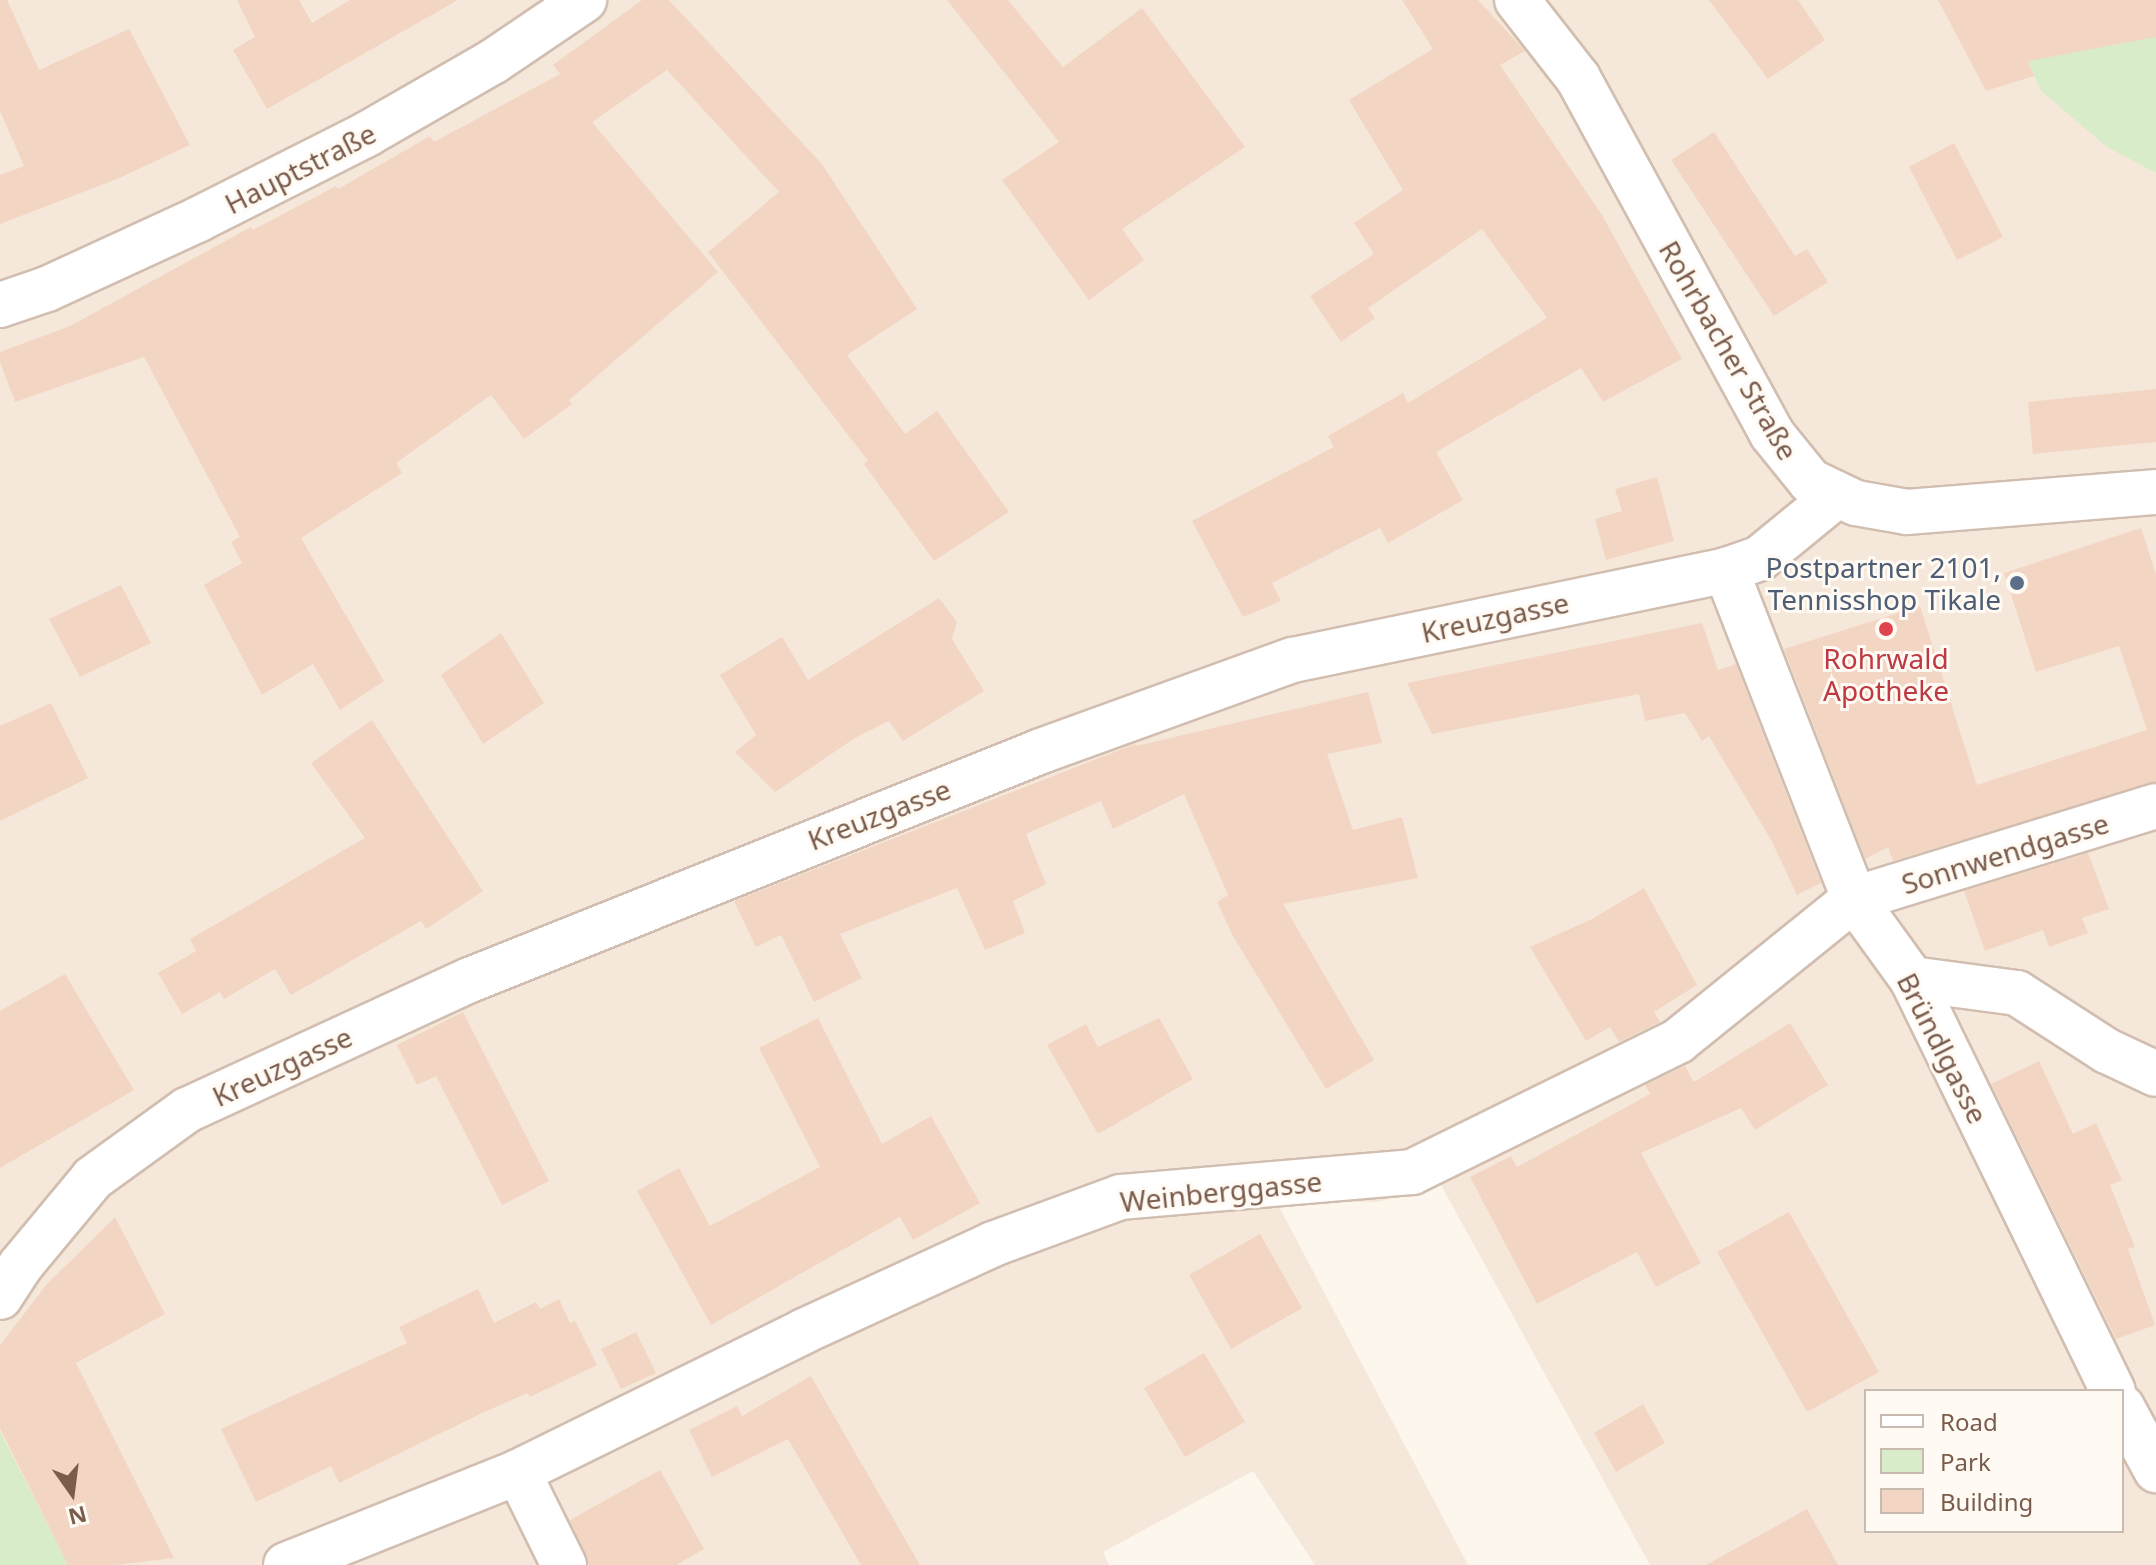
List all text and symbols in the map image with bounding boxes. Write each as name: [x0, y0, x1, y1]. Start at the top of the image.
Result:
street label: Hauptstraße: [219, 116, 381, 220]
street label: Rohrbacher Straße: [1653, 235, 1805, 465]
place label: Postpartner 2101, Tennisshop Tikale: [1765, 550, 2001, 616]
marker: Postpartner 2101, Tennisshop Tikale: [2008, 574, 2026, 592]
street label: Kreuzgasse: [1418, 585, 1572, 649]
marker: Rohrwald Apotheke: [1877, 620, 1895, 638]
place label: Rohrwald Apotheke: [1823, 641, 1949, 707]
street label: Kreuzgasse: [803, 771, 955, 857]
street label: Sonnwendgasse: [1897, 806, 2113, 900]
street label: Bründlgasse: [1891, 967, 1995, 1129]
street label: Kreuzgasse: [207, 1019, 357, 1113]
street label: Weinberggasse: [1118, 1164, 1324, 1218]
legend: [1864, 1389, 2124, 1533]
text: Road: [1940, 1405, 1998, 1438]
text: Park: [1940, 1445, 1991, 1478]
north arrow: [32, 1453, 112, 1533]
text: Building: [1940, 1485, 2033, 1518]
text: N: [66, 1500, 90, 1533]

